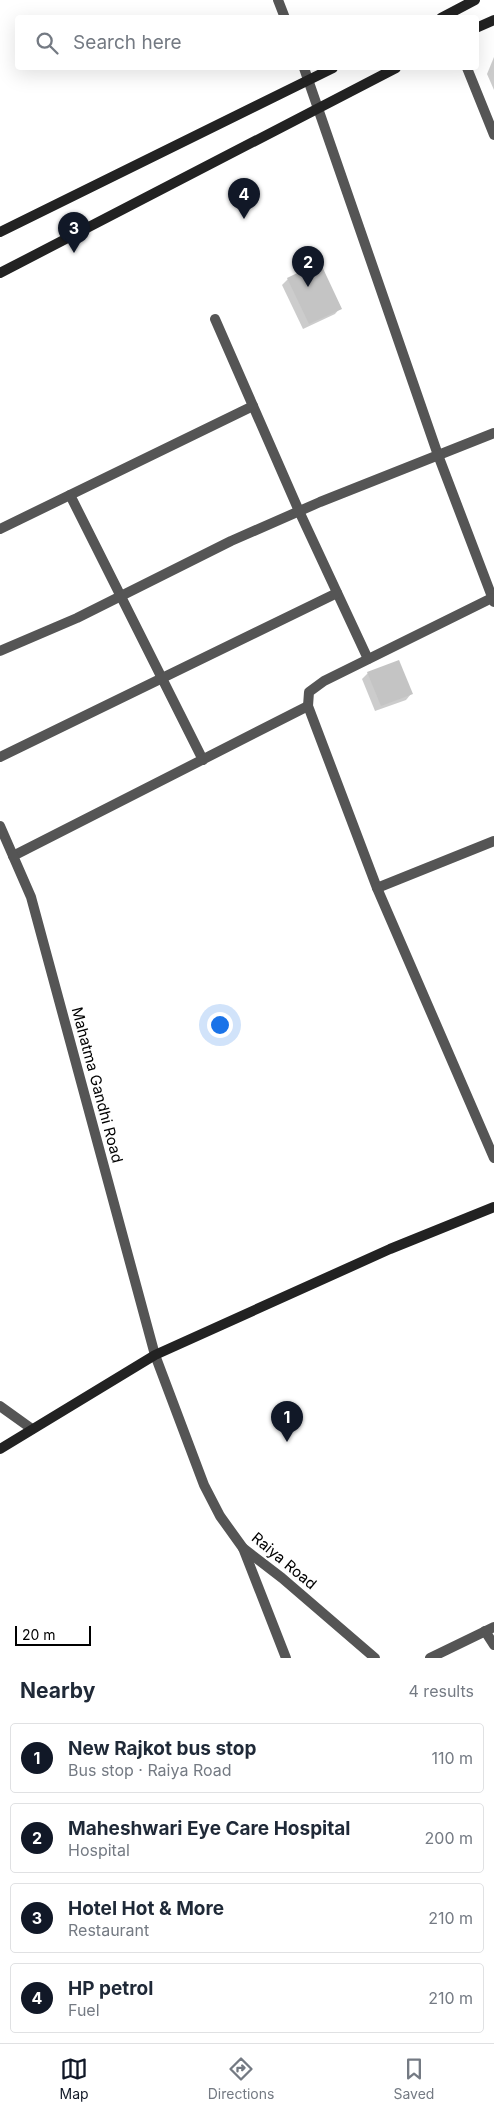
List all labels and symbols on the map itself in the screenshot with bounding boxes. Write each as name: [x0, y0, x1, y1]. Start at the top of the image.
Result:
pin: 4: [228, 178, 260, 219]
pin: 3: [58, 212, 90, 253]
pin: 2: [292, 246, 324, 287]
street label: Mahatma Gandhi Road: [68, 1005, 127, 1165]
your location: [207, 1012, 233, 1038]
pin: 1: [271, 1401, 303, 1442]
street label: Raiya Road: [248, 1528, 321, 1593]
scale bar: [15, 1623, 91, 1646]

